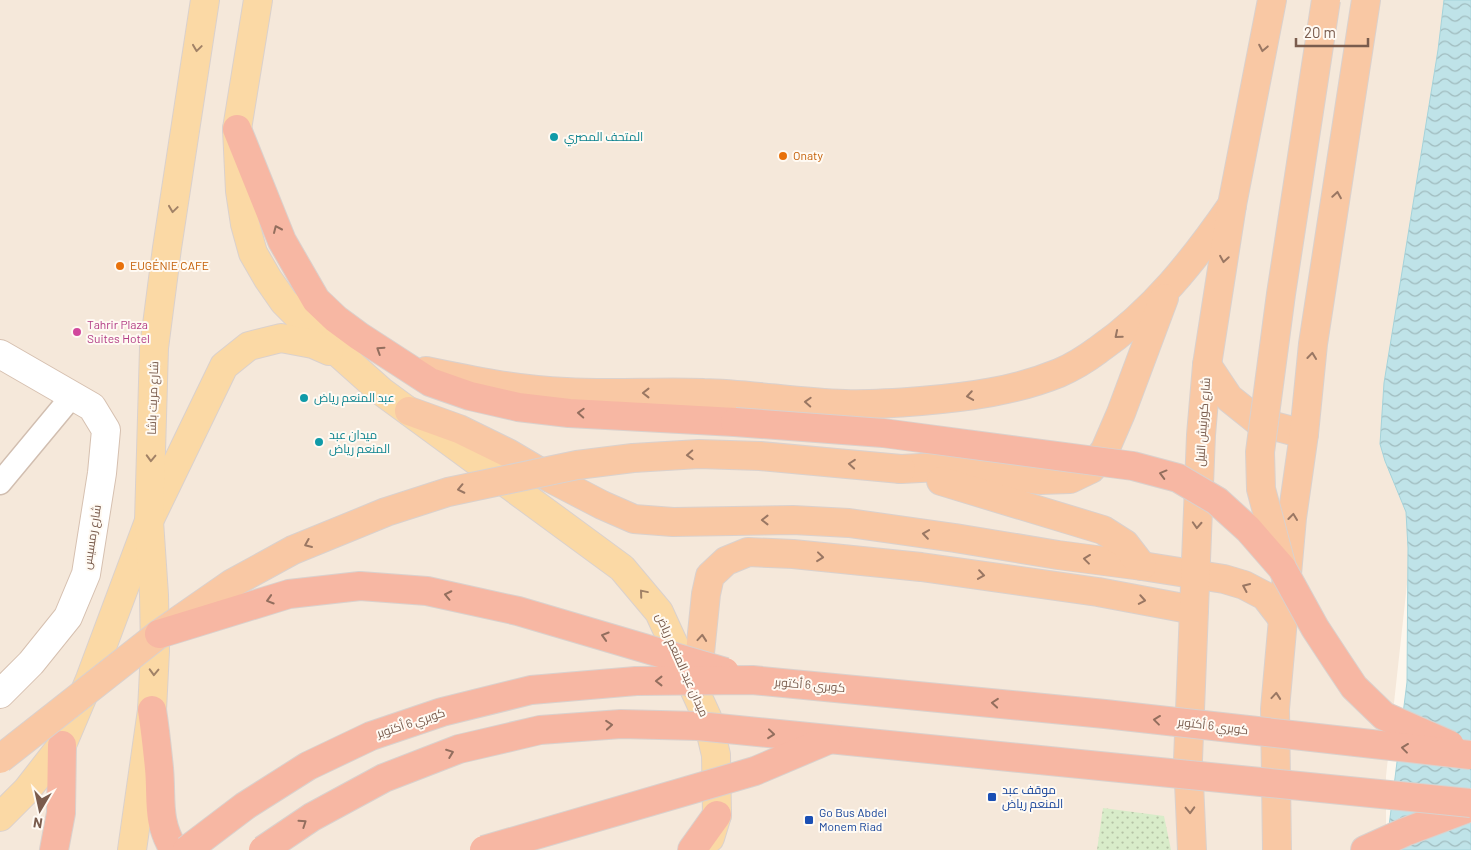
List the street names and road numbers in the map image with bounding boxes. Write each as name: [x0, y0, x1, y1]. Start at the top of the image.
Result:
street label: شارع مريت باشا: [144, 361, 162, 435]
street label: شارع كورنيش النيل: [1192, 377, 1214, 467]
street label: شارع رمسيس: [79, 503, 105, 571]
street label: ميدان عبد المنعم رياض: [652, 611, 712, 719]
street label: كوبري 6 أكتوبر: [773, 674, 846, 698]
street label: كوبري 6 أكتوبر: [374, 704, 448, 744]
street label: كوبري 6 أكتوبر: [1176, 714, 1249, 740]

